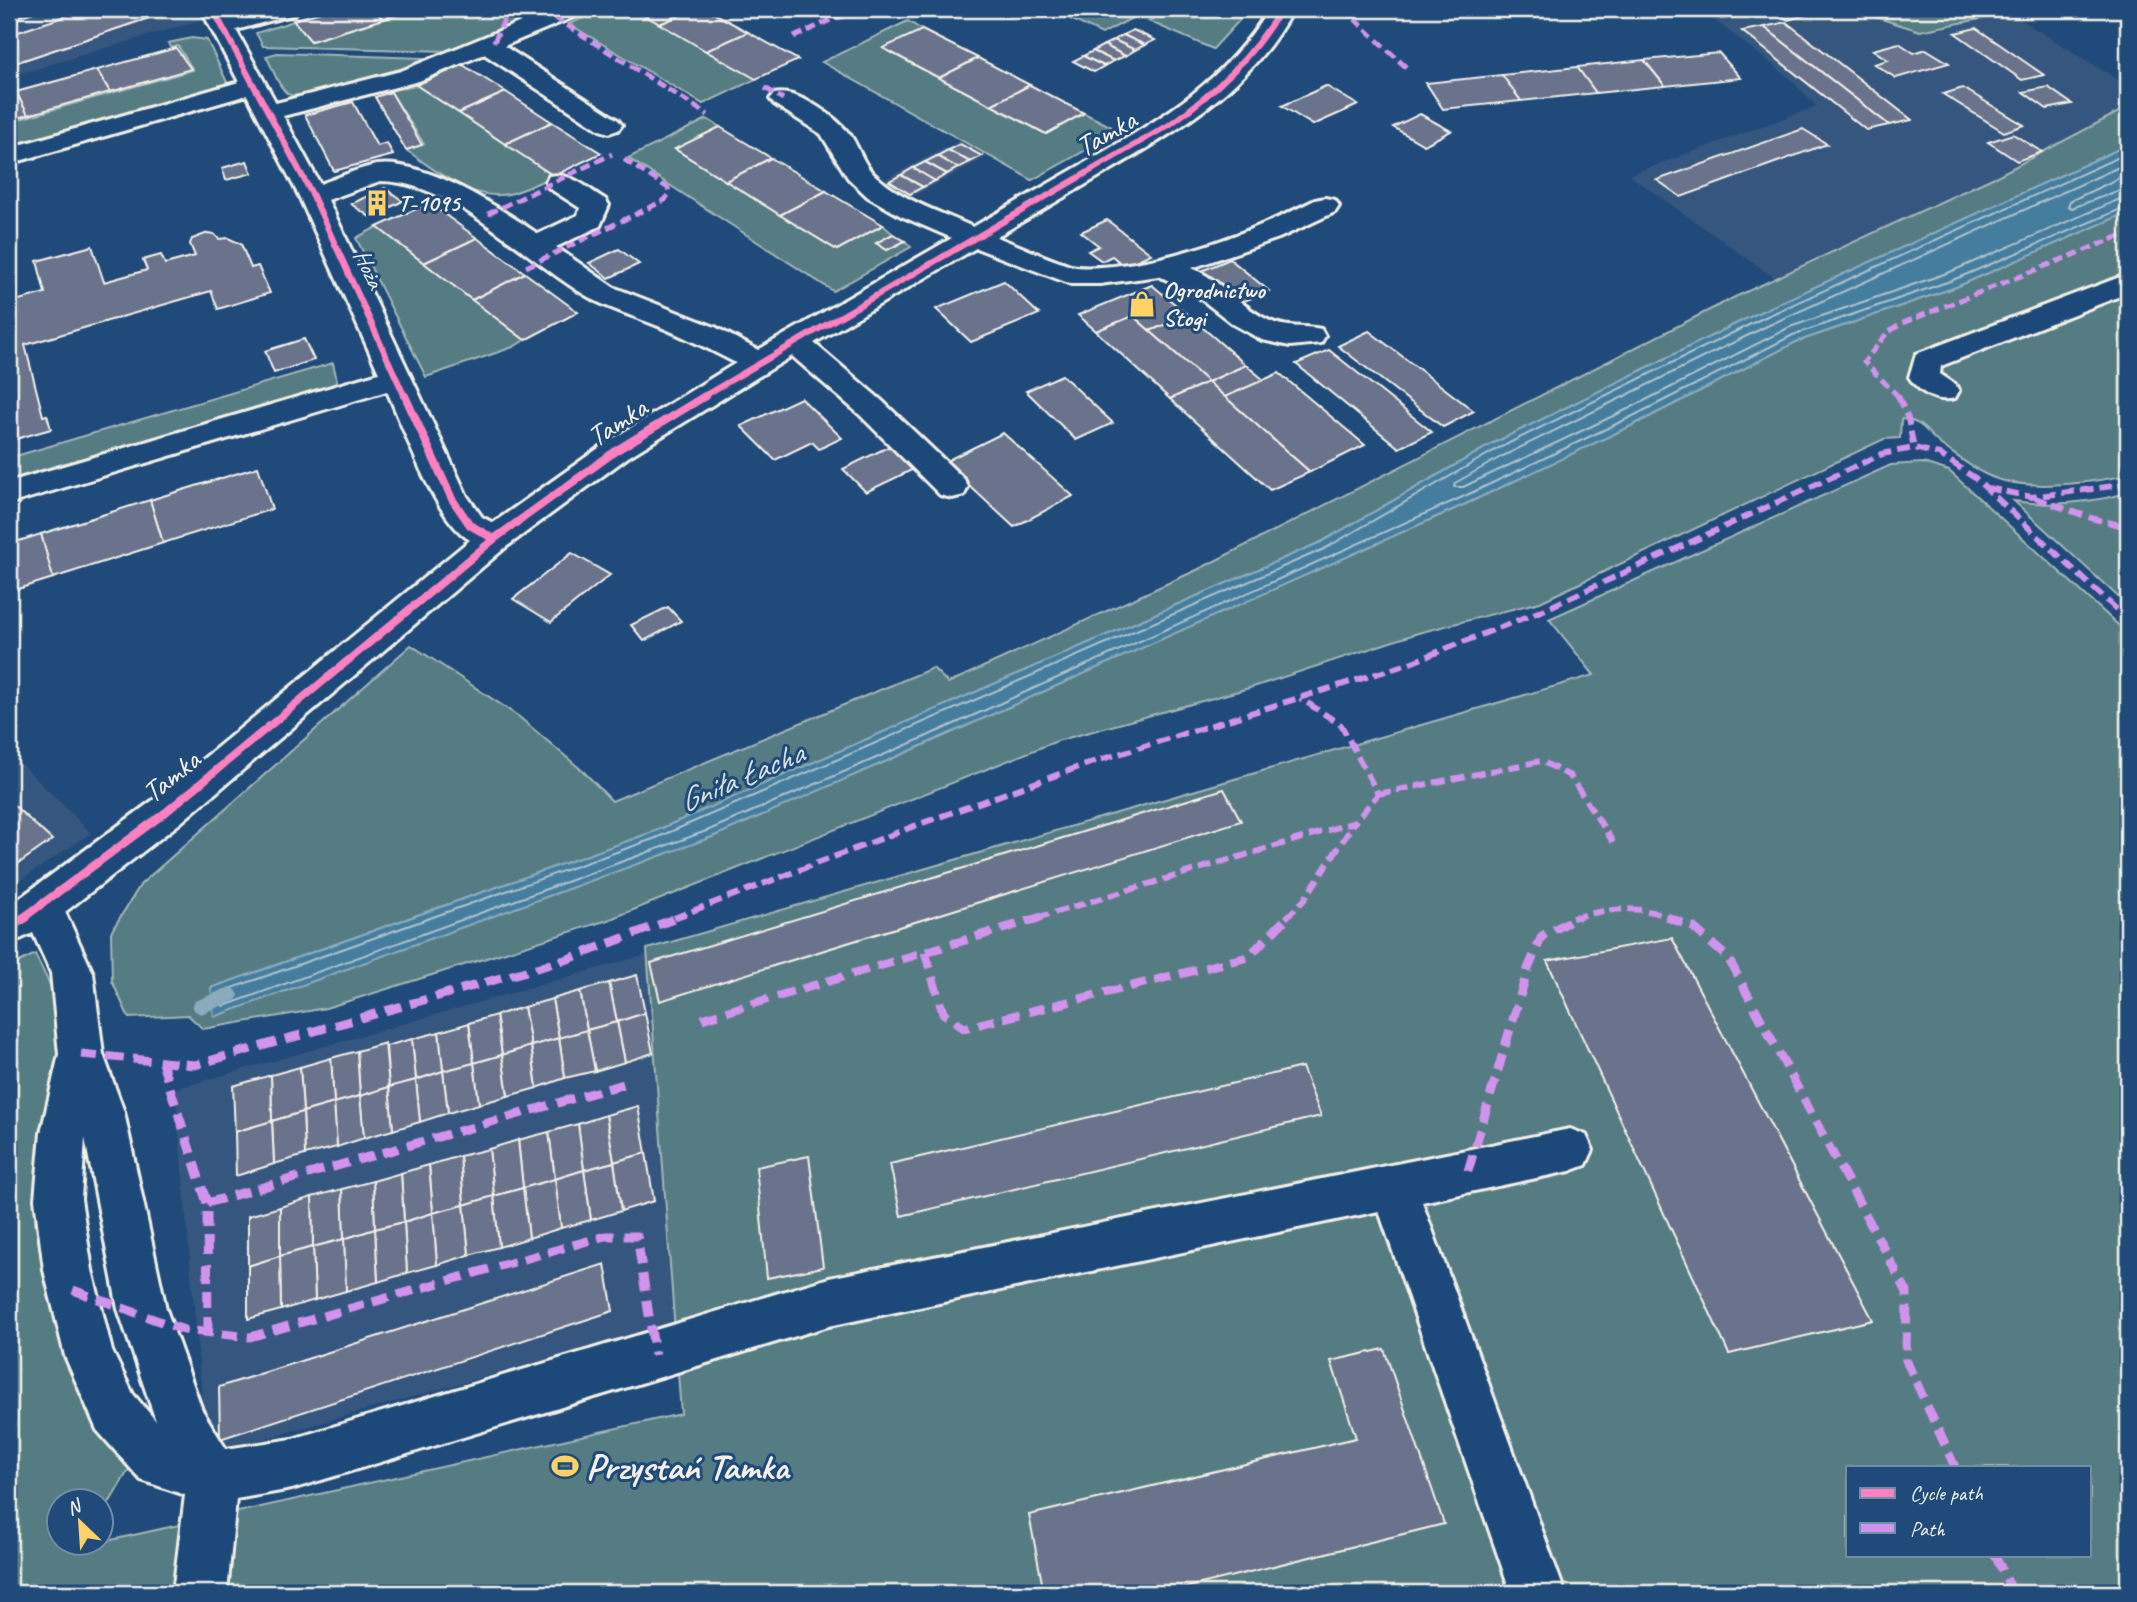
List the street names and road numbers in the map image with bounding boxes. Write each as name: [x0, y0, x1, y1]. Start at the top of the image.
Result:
street label: Tamka: [1069, 100, 1145, 165]
street label: Hoża: [347, 245, 392, 295]
street label: Tamka: [580, 388, 656, 455]
street label: Tamka: [134, 740, 209, 811]

